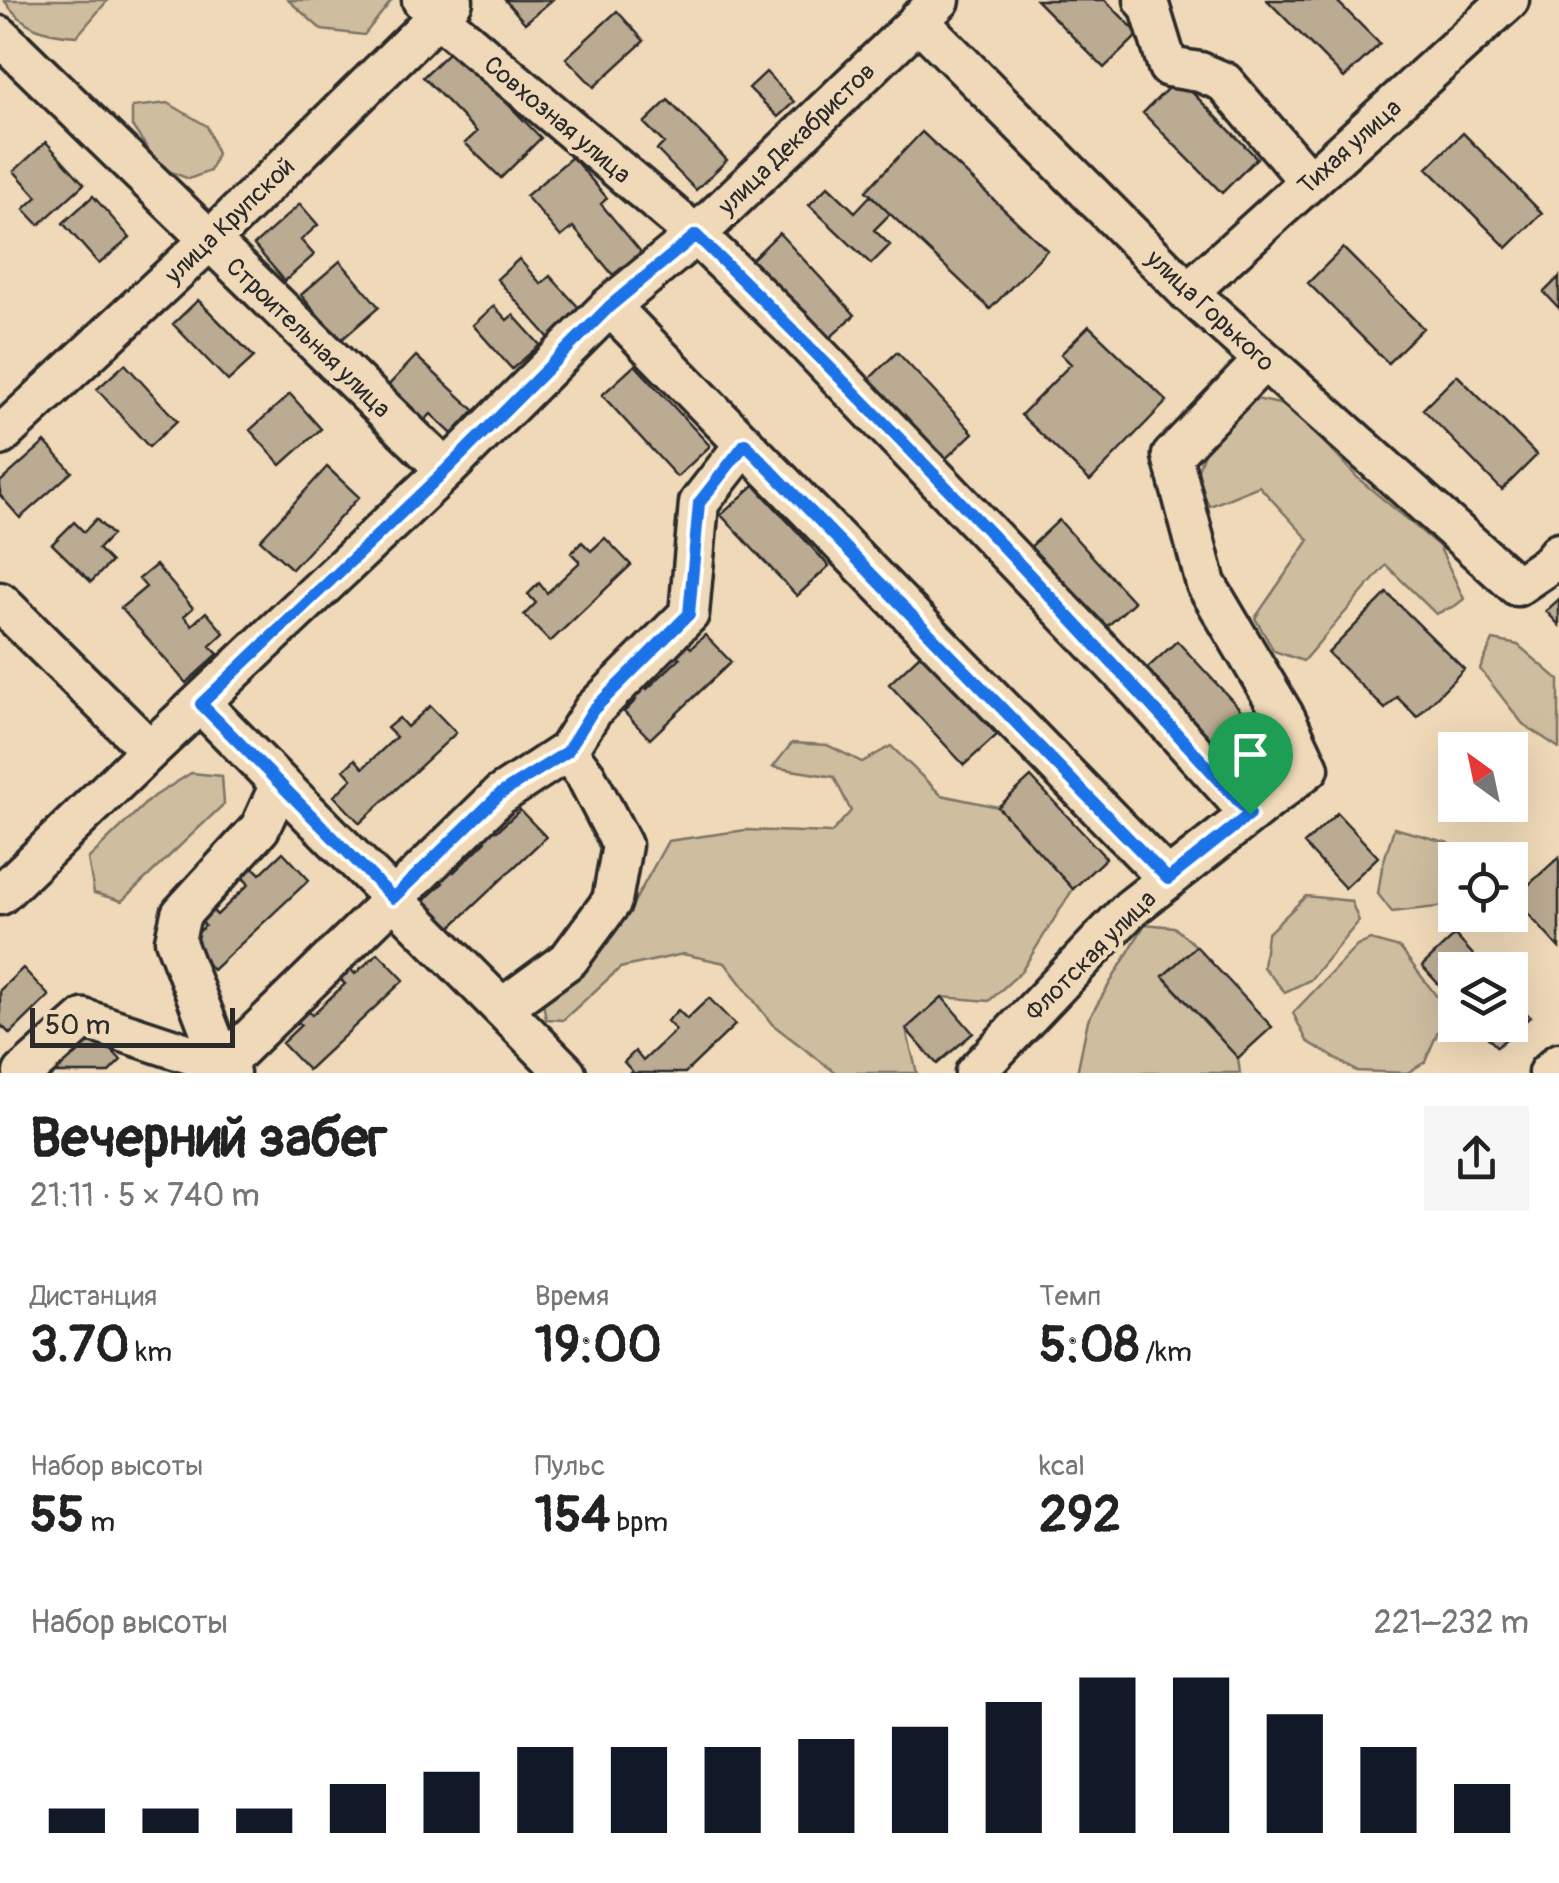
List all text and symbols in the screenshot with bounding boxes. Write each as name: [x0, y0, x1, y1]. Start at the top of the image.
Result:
street label: Совхозная улица: [477, 50, 637, 191]
street label: улица Декабристов: [711, 56, 882, 223]
street label: Тихая улица: [1292, 93, 1408, 202]
street label: улица Крупской: [158, 151, 301, 291]
street label: улица Горького: [1138, 243, 1281, 379]
street label: Строительная улица: [219, 251, 397, 425]
pin: [1208, 712, 1293, 815]
icon: arrive: [1223, 727, 1278, 782]
north arrow: [1438, 732, 1528, 822]
map controls: [1438, 732, 1528, 1042]
button: locate: [1438, 842, 1528, 932]
street label: Флотская улица: [1019, 884, 1163, 1028]
button: layers: [1438, 952, 1528, 1042]
scale bar: [30, 1003, 235, 1048]
text: 50 m: [45, 1008, 110, 1043]
text: Вечерний забег: [30, 1104, 387, 1173]
button: share: [1424, 1106, 1529, 1211]
text: 21:11 · 5 × 740 m: [30, 1176, 260, 1216]
text: Дистанция: [30, 1279, 157, 1314]
text: Время: [535, 1279, 609, 1314]
text: Темп: [1039, 1279, 1101, 1314]
text: 3.70: [30, 1314, 129, 1377]
text: 19:00: [535, 1314, 662, 1377]
text: 5:08: [1039, 1314, 1139, 1377]
text: km: [129, 1335, 172, 1370]
text: /km: [1139, 1335, 1192, 1370]
text: Набор высоты: [30, 1449, 203, 1484]
text: Пульс: [535, 1449, 605, 1484]
text: kcal: [1039, 1449, 1085, 1484]
text: 55: [30, 1484, 84, 1547]
text: 154: [535, 1484, 610, 1547]
text: 292: [1039, 1484, 1121, 1547]
text: m: [84, 1505, 115, 1540]
text: bpm: [610, 1505, 668, 1540]
text: Набор высоты: [30, 1603, 228, 1643]
text: 221–232 m: [1374, 1603, 1529, 1643]

